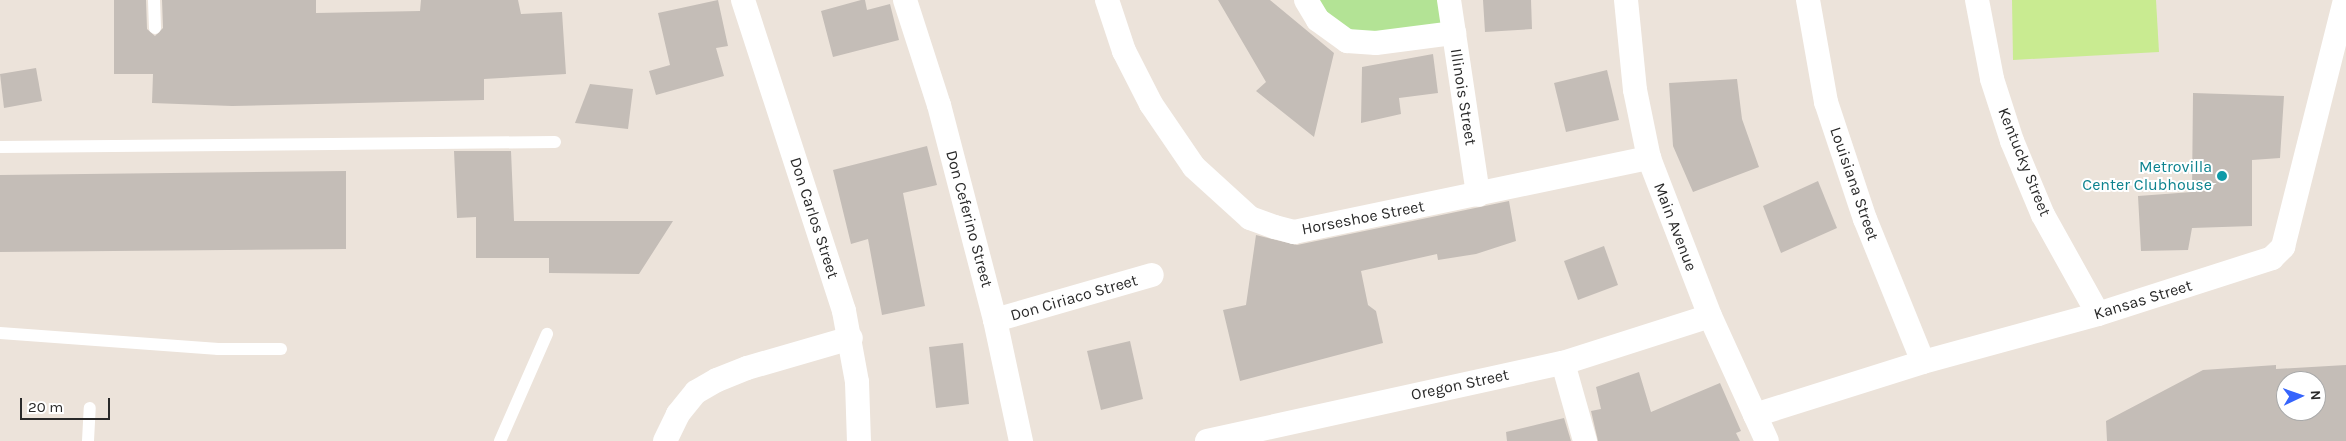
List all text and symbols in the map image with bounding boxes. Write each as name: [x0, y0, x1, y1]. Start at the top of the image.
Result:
street label: Illinois Street: [1446, 47, 1480, 147]
street label: Kentucky Street: [1993, 105, 2055, 219]
street label: Louisiana Street: [1826, 125, 1882, 243]
street label: Don Ceferino Street: [941, 148, 997, 290]
street label: Don Carlos Street: [785, 155, 843, 281]
place label: Metrovilla Center Clubhouse: [2082, 157, 2212, 195]
marker: Metrovilla Center Clubhouse: [2216, 170, 2228, 182]
street label: Main Avenue: [1649, 180, 1701, 274]
street label: Horseshoe Street: [1300, 197, 1426, 239]
street label: Don Ciriaco Street: [1008, 271, 1140, 325]
street label: Kansas Street: [2092, 276, 2194, 324]
street label: Oregon Street: [1409, 365, 1511, 405]
north arrow: [2276, 371, 2326, 421]
scale bar: [22, 388, 112, 420]
text: N: [2307, 390, 2324, 401]
text: 20 m: [28, 398, 63, 416]

